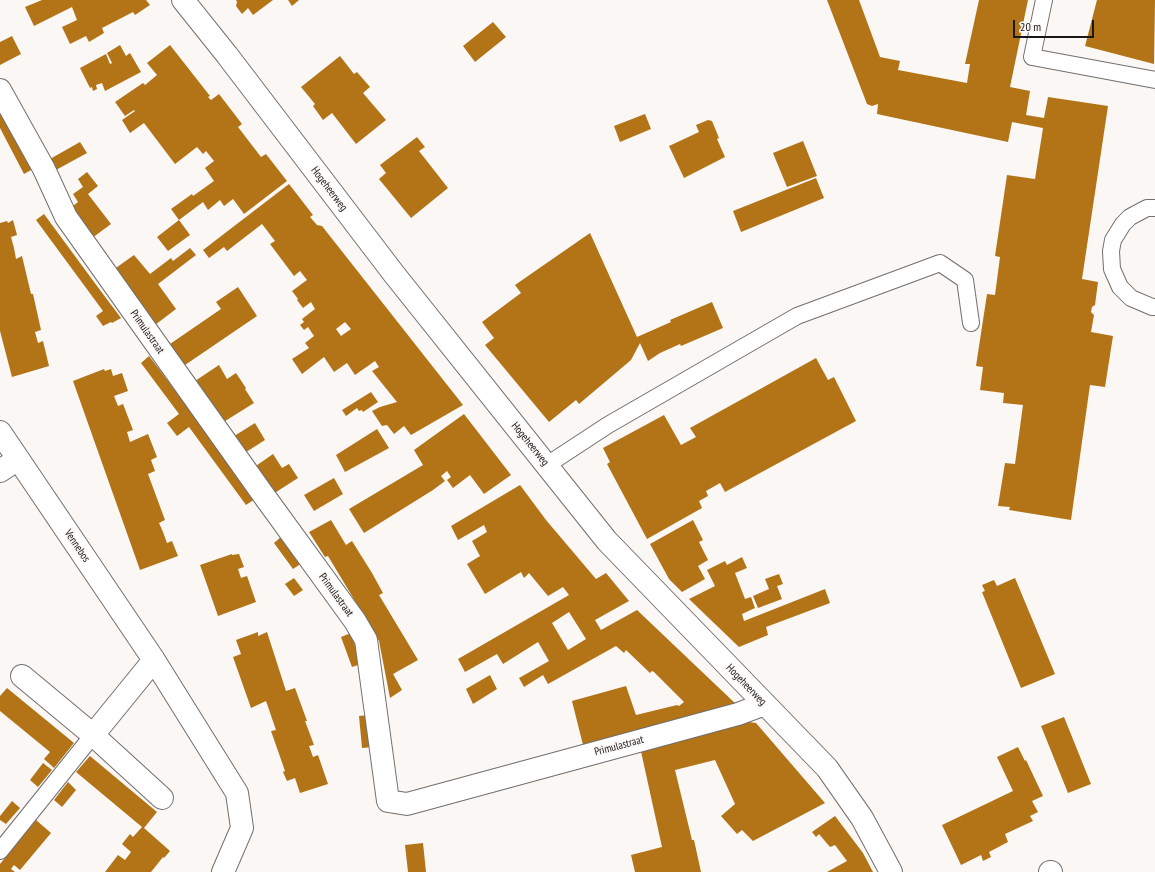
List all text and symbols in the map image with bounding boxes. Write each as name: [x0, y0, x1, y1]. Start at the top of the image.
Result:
scale bar: [1015, 12, 1096, 38]
text: 20 m: [1020, 19, 1041, 34]
street label: Hogeheerweg: [308, 164, 350, 214]
street label: Primulastraat: [127, 308, 167, 356]
street label: Hogeheerweg: [508, 419, 552, 469]
street label: Vennebos: [61, 527, 93, 565]
street label: Primulastraat: [316, 571, 356, 619]
street label: Hogeheerweg: [723, 662, 769, 708]
street label: Primulastraat: [593, 733, 645, 759]

